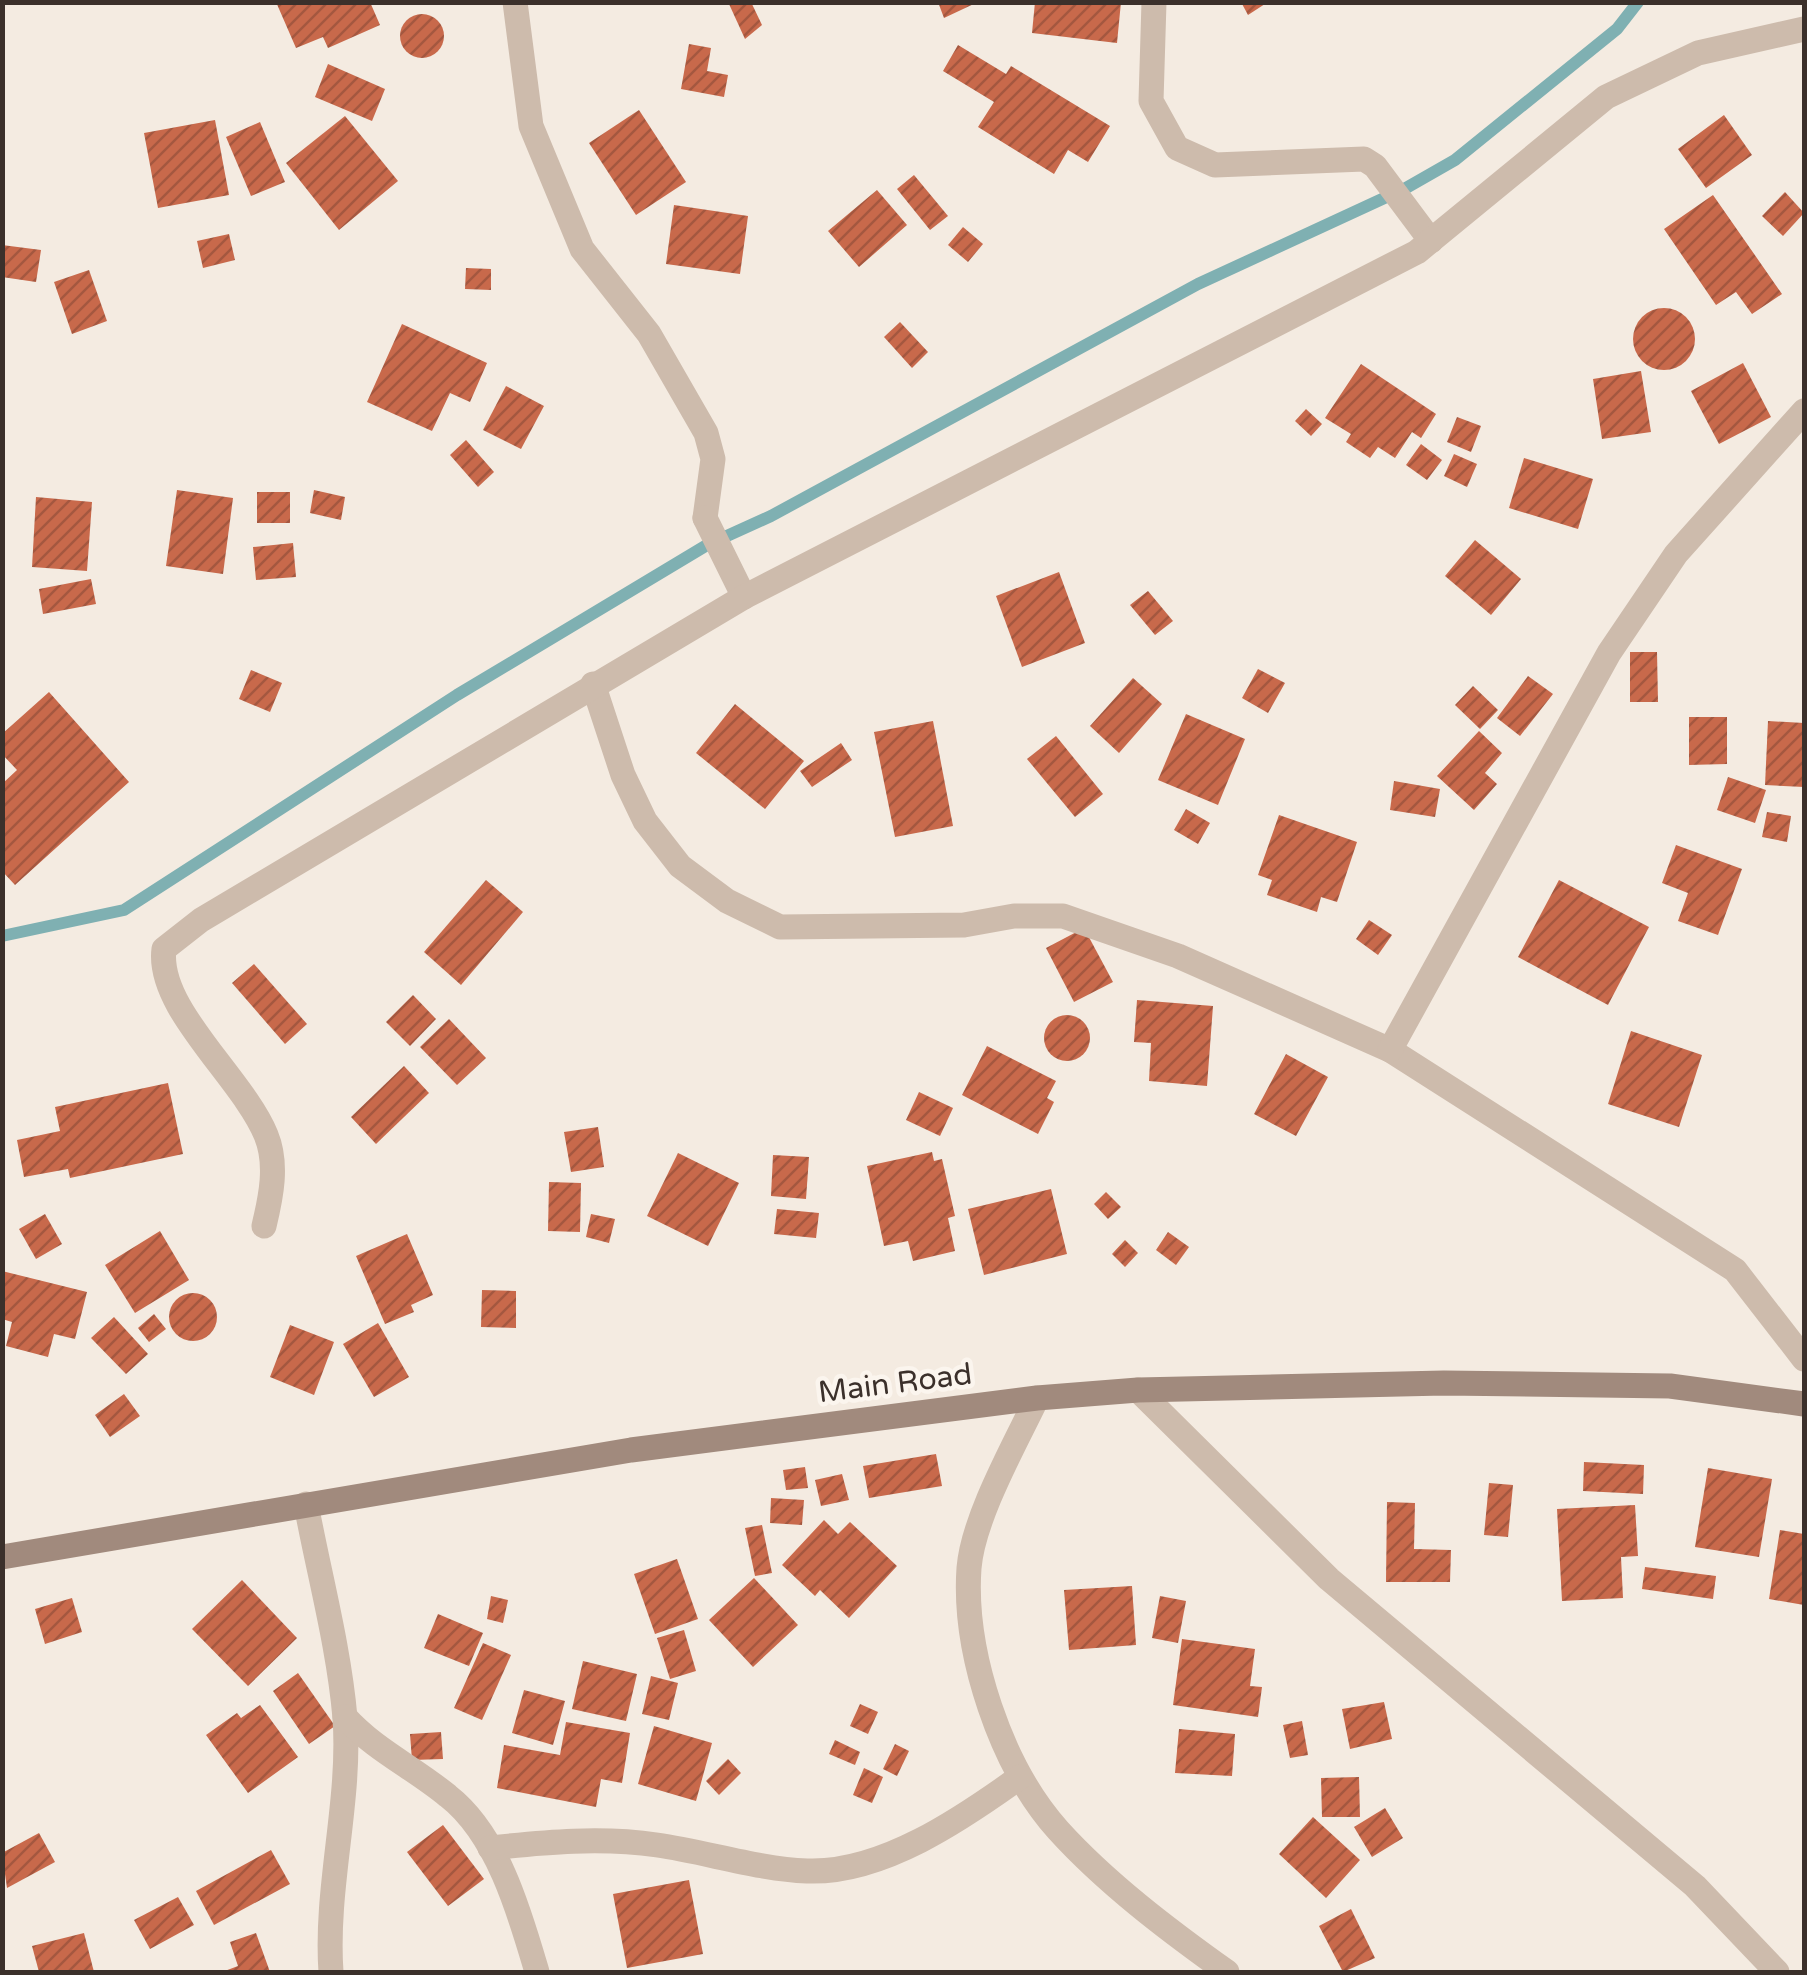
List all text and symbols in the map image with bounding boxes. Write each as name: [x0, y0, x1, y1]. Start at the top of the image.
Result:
street label: Main Road: [816, 1356, 974, 1411]

